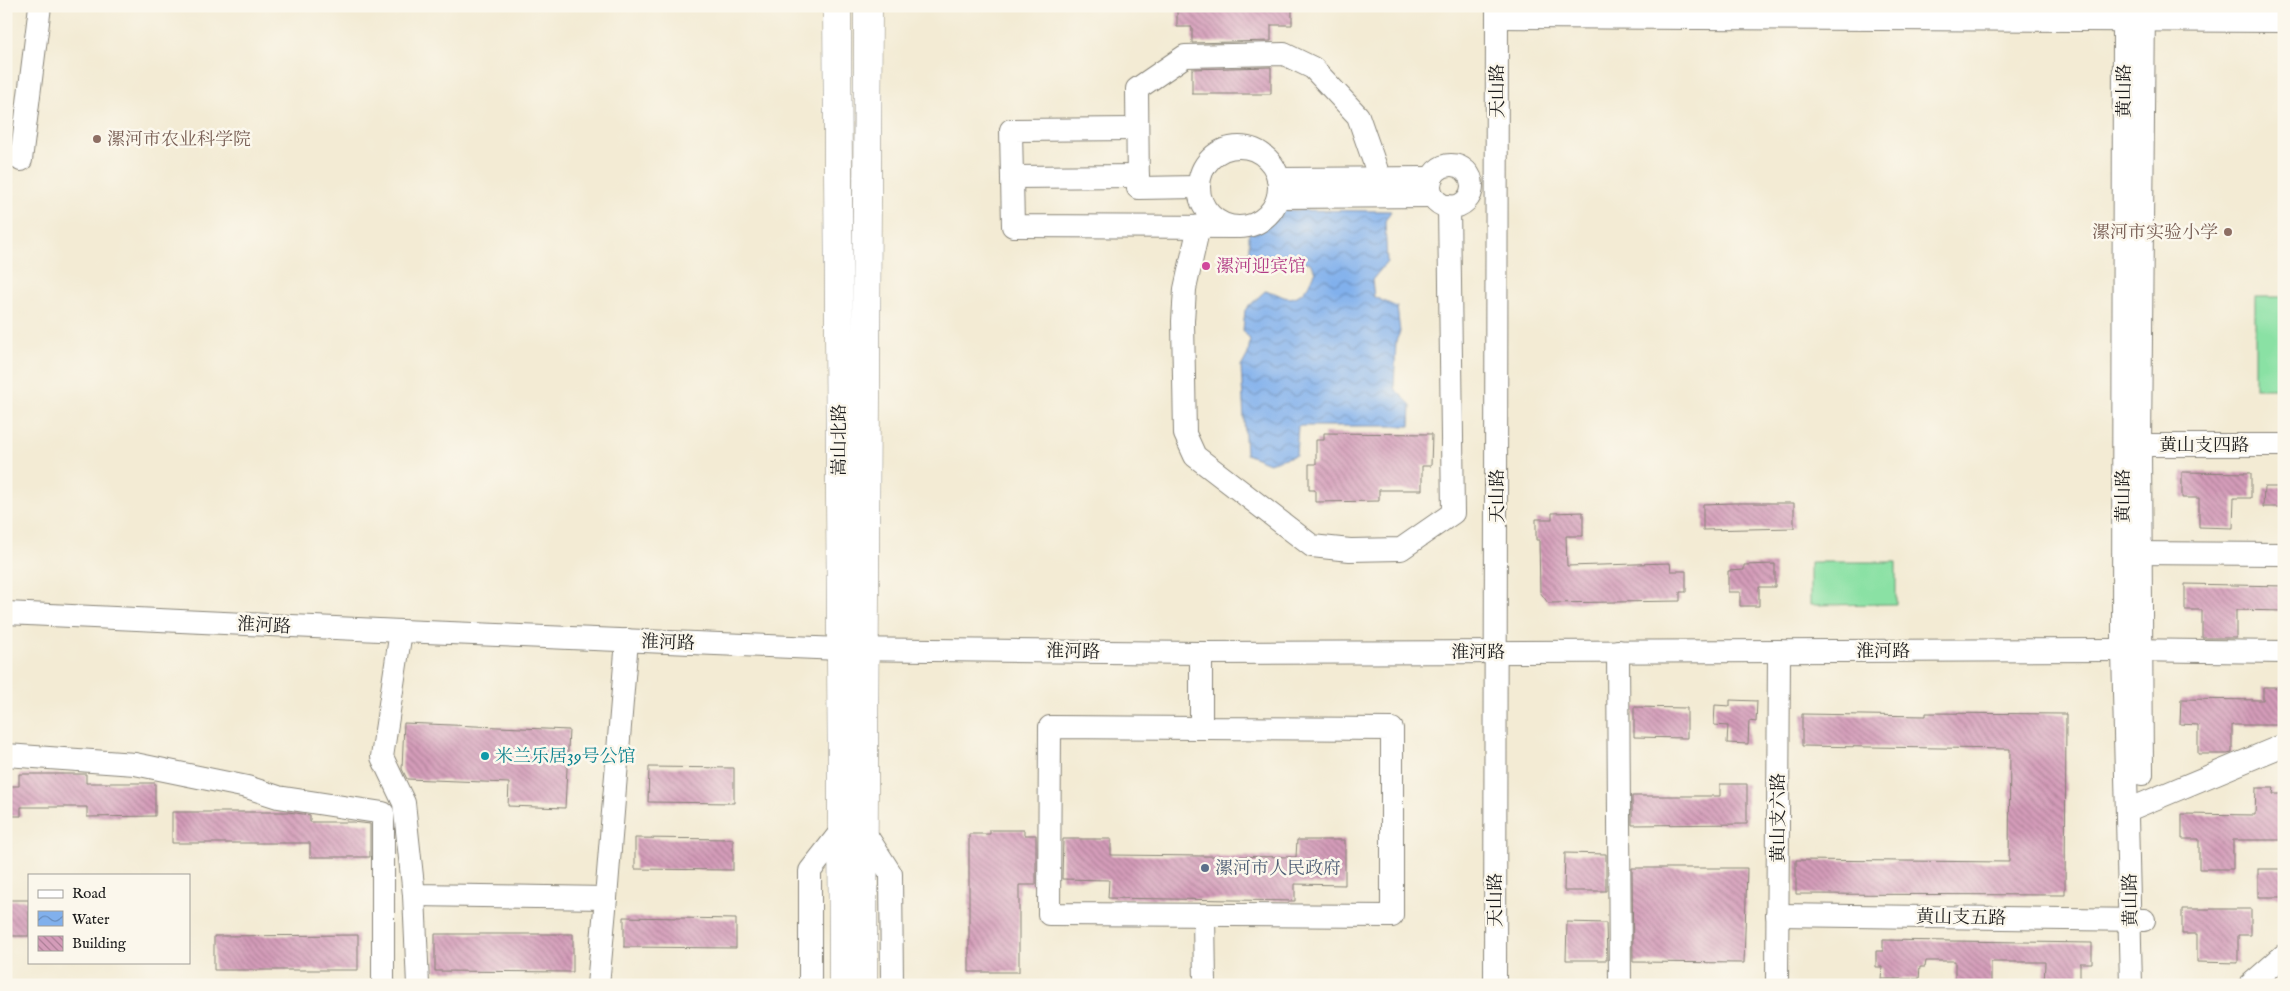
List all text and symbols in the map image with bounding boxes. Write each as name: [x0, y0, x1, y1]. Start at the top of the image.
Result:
street label: 天山路: [1487, 64, 1510, 118]
street label: 黄山路: [2114, 64, 2137, 118]
place label: 漯河市农业科学院: [107, 129, 251, 152]
marker: 漯河市农业科学院: [91, 133, 103, 145]
place label: 漯河市实验小学: [2092, 222, 2218, 245]
marker: 漯河市实验小学: [2222, 226, 2234, 238]
place label: 漯河迎宾馆: [1216, 256, 1306, 279]
marker: 漯河迎宾馆: [1200, 260, 1212, 272]
street label: 嵩山北路: [829, 404, 852, 476]
street label: 黄山支四路: [2159, 435, 2249, 458]
street label: 天山路: [1487, 469, 1510, 523]
street label: 黄山路: [2113, 469, 2136, 523]
street label: 淮河路: [236, 614, 291, 639]
street label: 淮河路: [641, 631, 695, 656]
street label: 淮河路: [1046, 641, 1100, 664]
street label: 淮河路: [1856, 641, 1910, 664]
street label: 淮河路: [1451, 642, 1505, 665]
place label: 米兰乐居39号公馆: [495, 746, 636, 769]
marker: 米兰乐居39号公馆: [479, 750, 491, 762]
street label: 黄山支六路: [1768, 773, 1791, 863]
place label: 漯河市人民政府: [1215, 858, 1341, 881]
marker: 漯河市人民政府: [1199, 862, 1211, 874]
street label: 天山路: [1485, 873, 1508, 927]
street label: 黄山路: [2120, 873, 2143, 927]
legend: [28, 874, 190, 964]
text: Road: [72, 884, 107, 903]
street label: 黄山支五路: [1916, 906, 2006, 931]
text: Water: [72, 910, 110, 929]
text: Building: [72, 934, 127, 953]

